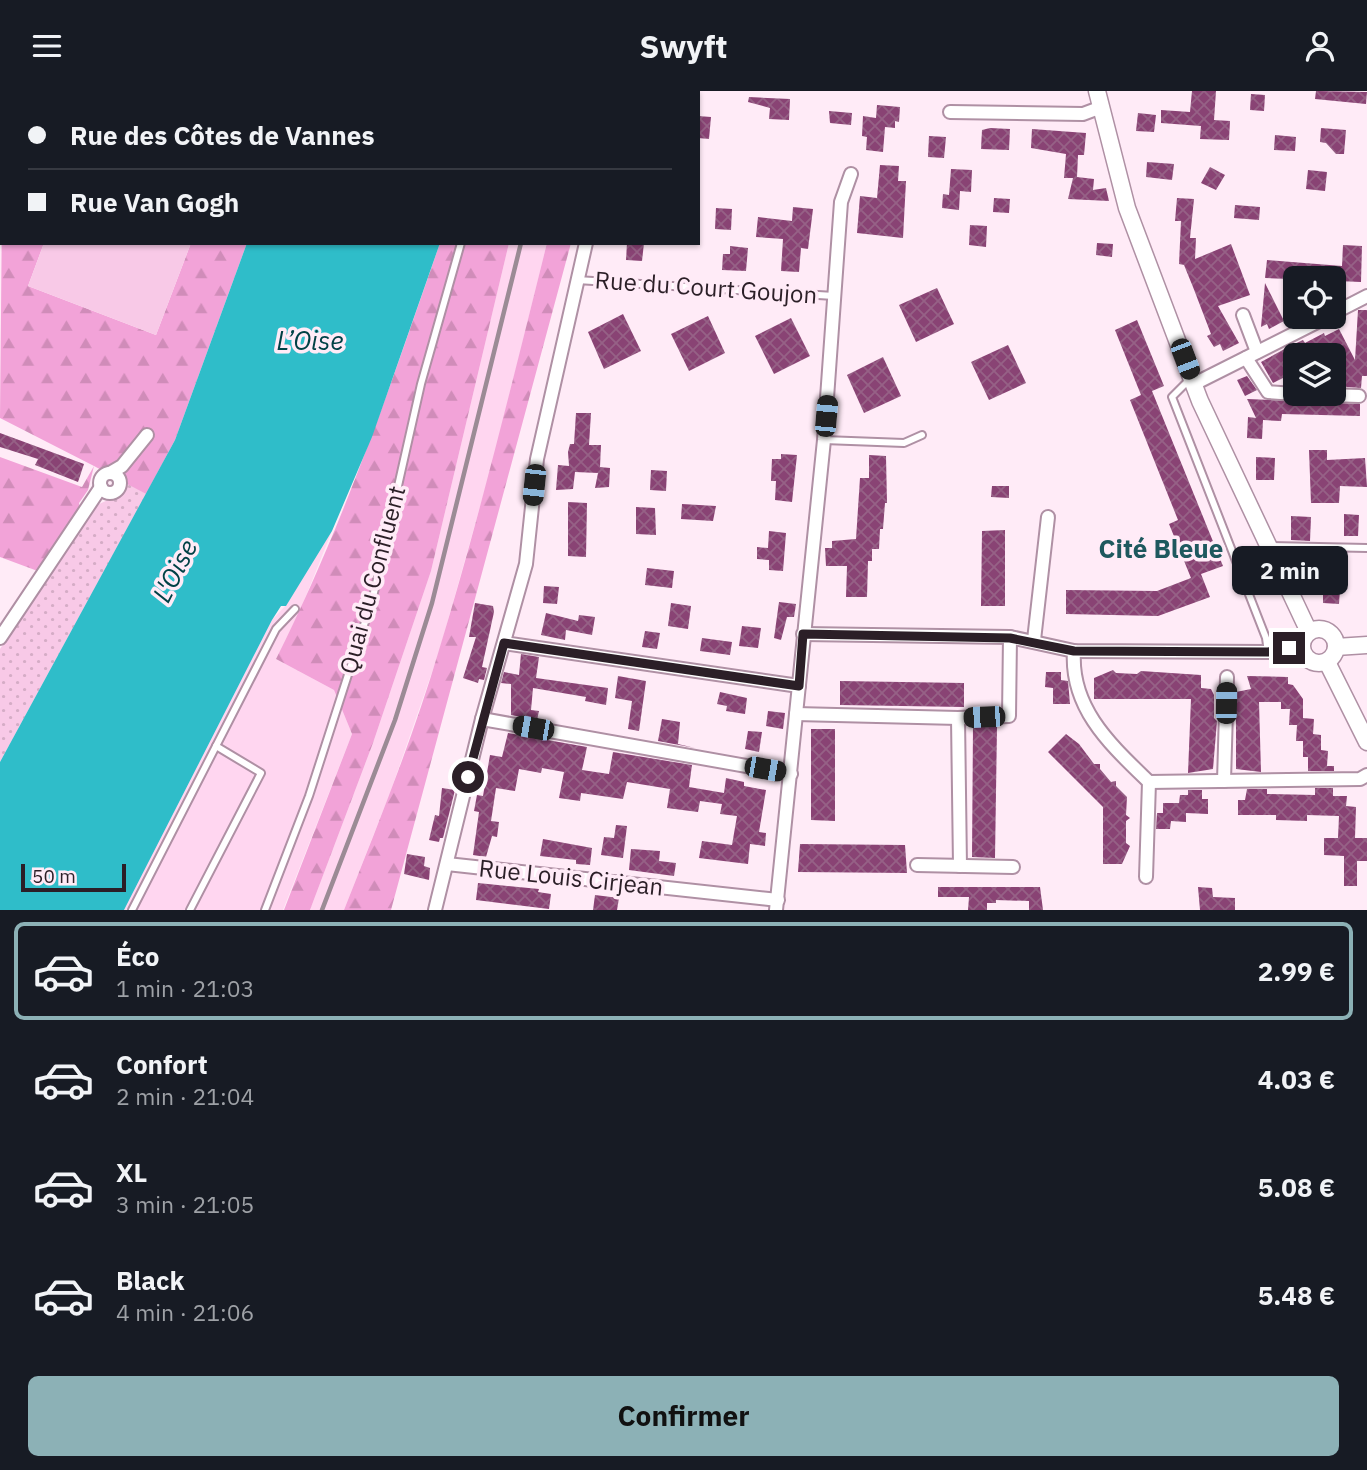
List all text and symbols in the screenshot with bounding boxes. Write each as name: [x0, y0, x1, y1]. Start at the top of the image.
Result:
text: Swyft: [639, 25, 728, 67]
icon: menu: [28, 27, 66, 65]
icon: person: [1301, 27, 1339, 65]
text: Rue des Côtes de Vannes: [70, 118, 375, 152]
text: Rue Van Gogh: [70, 185, 239, 219]
street label: Rue du Court Goujon: [594, 263, 818, 311]
map controls: [1283, 266, 1346, 406]
button: locate: [1283, 266, 1346, 329]
water label: L’Oise: [276, 323, 344, 357]
car: [1168, 336, 1203, 382]
button: layers: [1283, 343, 1346, 406]
car: [814, 394, 839, 438]
car: [522, 463, 547, 507]
street label: Quai du Confluent: [332, 482, 413, 677]
district label: Cité Bleue: [1099, 531, 1223, 565]
water label: L'Oise: [144, 533, 204, 608]
callout: 2 min: [1231, 547, 1347, 595]
text: 2 min: [1260, 555, 1320, 585]
route end: [1273, 632, 1305, 664]
car: [1216, 682, 1237, 724]
car: [963, 706, 1006, 728]
car: [511, 714, 556, 742]
car: [743, 755, 788, 783]
route start: [452, 761, 484, 793]
street label: Rue Louis Cirjean: [477, 851, 665, 903]
scale bar: [21, 861, 126, 893]
text: 50 m: [32, 864, 76, 888]
text: Éco: [116, 939, 160, 973]
icon: car: [32, 940, 95, 1003]
text: 2.99 €: [1258, 954, 1335, 988]
text: 1 min · 21:03: [116, 973, 254, 1003]
text: Confort: [116, 1047, 208, 1081]
icon: car: [32, 1048, 95, 1111]
text: 4.03 €: [1258, 1062, 1335, 1096]
text: 2 min · 21:04: [116, 1081, 254, 1111]
text: XL: [116, 1155, 147, 1189]
icon: car: [32, 1156, 95, 1219]
text: 5.08 €: [1258, 1170, 1335, 1204]
text: 3 min · 21:05: [116, 1189, 254, 1219]
text: Black: [116, 1263, 184, 1297]
icon: car: [32, 1264, 95, 1327]
text: 5.48 €: [1258, 1278, 1335, 1312]
text: 4 min · 21:06: [116, 1297, 254, 1327]
button: Confirmer: [28, 1376, 1339, 1456]

